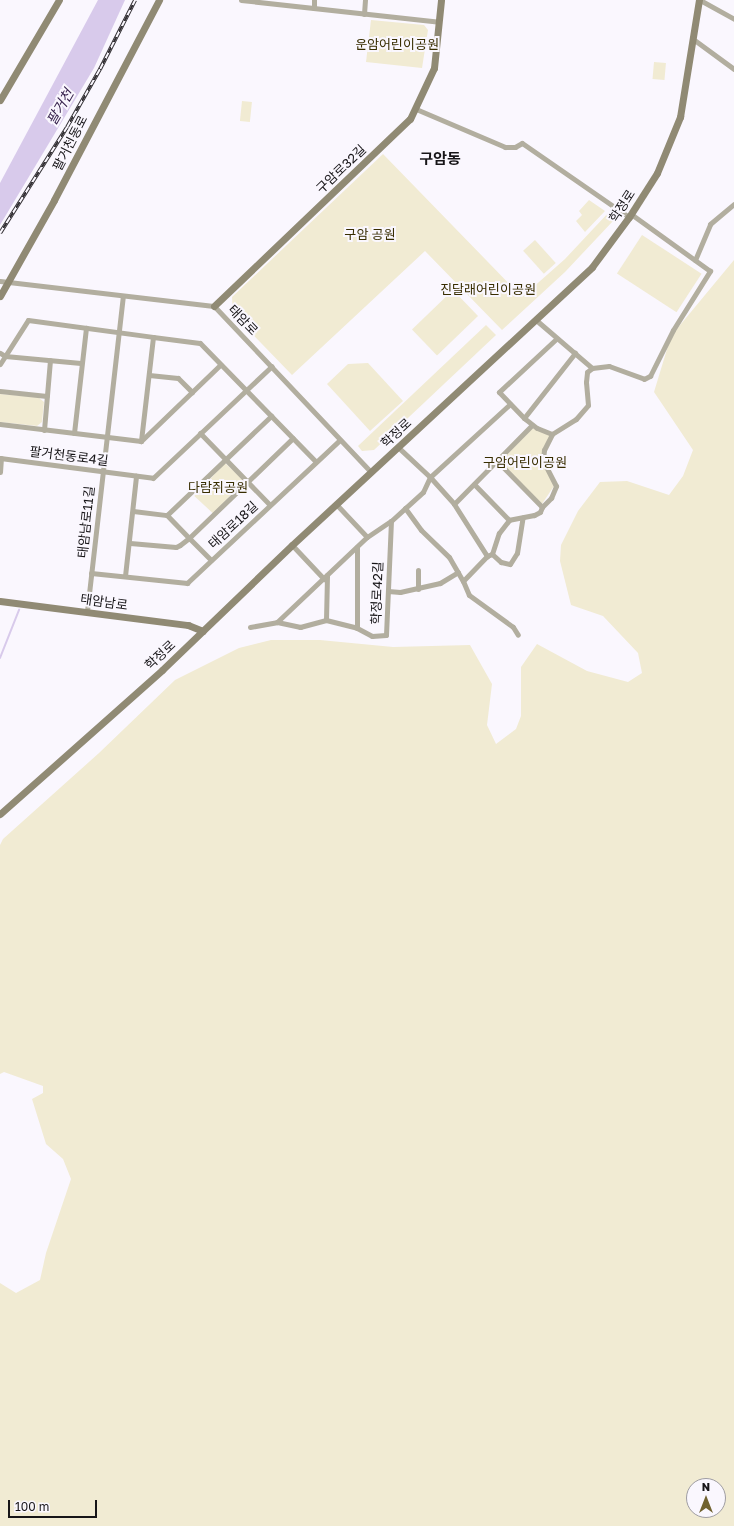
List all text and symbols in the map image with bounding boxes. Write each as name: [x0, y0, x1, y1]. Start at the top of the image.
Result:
park label: 운암어린이공원: [355, 36, 439, 52]
water label: 팔거천: [43, 86, 77, 128]
street label: 팔거천동로: [49, 113, 91, 173]
street label: 구암로32길: [313, 142, 369, 196]
district label: 구암동: [419, 150, 461, 168]
street label: 학정로: [606, 187, 638, 225]
park label: 구암 공원: [344, 226, 396, 242]
park label: 진달래어린이공원: [440, 281, 536, 297]
street label: 태암로: [225, 302, 261, 338]
street label: 학정로: [378, 415, 414, 451]
street label: 팔거천동로4길: [29, 443, 109, 469]
park label: 구암어린이공원: [483, 454, 567, 470]
park label: 다람쥐공원: [188, 479, 248, 495]
street label: 태암남로11길: [74, 485, 98, 559]
street label: 태암로18길: [205, 498, 261, 552]
street label: 학정로42길: [368, 561, 386, 625]
street label: 태암남로: [79, 591, 129, 613]
street label: 학정로: [142, 637, 178, 673]
north arrow: [686, 1478, 726, 1518]
text: N: [702, 1480, 710, 1493]
scale bar: [10, 1492, 99, 1518]
text: 100 m: [15, 1499, 49, 1514]

